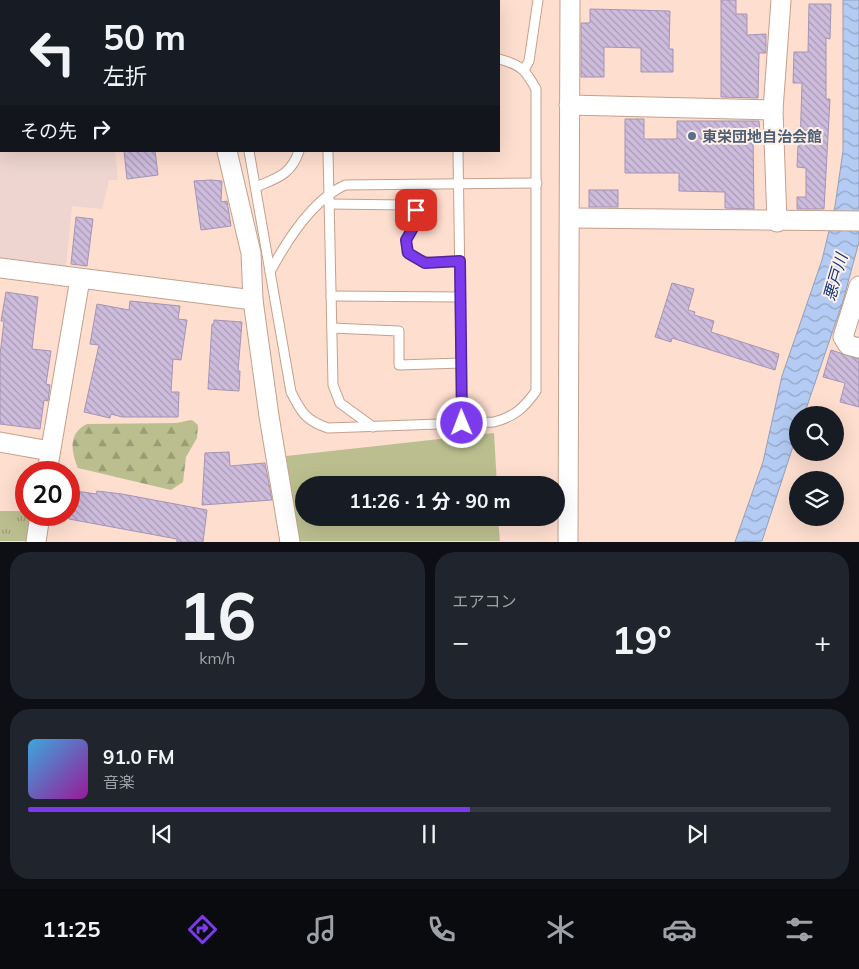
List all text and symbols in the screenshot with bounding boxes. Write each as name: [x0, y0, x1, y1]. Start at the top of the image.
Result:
text: 50 m: [103, 15, 186, 59]
icon: left: [20, 20, 85, 85]
text: 左折: [103, 62, 147, 90]
icon: right: [87, 115, 115, 143]
text: その先: [20, 119, 77, 143]
place label: 東栄団地自治会館: [702, 127, 822, 146]
marker: 東栄団地自治会館: [686, 130, 698, 142]
pin: [395, 189, 437, 231]
icon: arrive: [402, 196, 430, 224]
water label: 悪戸川: [819, 249, 852, 303]
position arrow: [435, 396, 487, 448]
map controls: [789, 406, 844, 526]
button: search: [789, 406, 844, 461]
speed limit sign: 20: [15, 461, 80, 526]
button: layers: [789, 471, 844, 526]
text: 11:26 · 1 分 · 90 m: [349, 489, 511, 513]
text: 16: [178, 575, 256, 656]
text: エアコン: [453, 591, 517, 611]
text: 19°: [612, 616, 672, 664]
text: −: [453, 624, 469, 659]
text: +: [814, 624, 831, 659]
text: km/h: [199, 648, 235, 668]
text: 91.0 FM: [103, 745, 175, 769]
text: 音楽: [103, 772, 135, 792]
icon: previous: [148, 820, 176, 848]
icon: pause: [415, 820, 443, 848]
icon: next: [683, 820, 711, 848]
icon: directions: [185, 912, 220, 947]
icon: music: [304, 912, 339, 947]
icon: phone: [424, 912, 459, 947]
icon: climate: [543, 912, 578, 947]
icon: car: [662, 912, 697, 947]
icon: filters: [782, 912, 817, 947]
text: 11:25: [42, 915, 100, 943]

